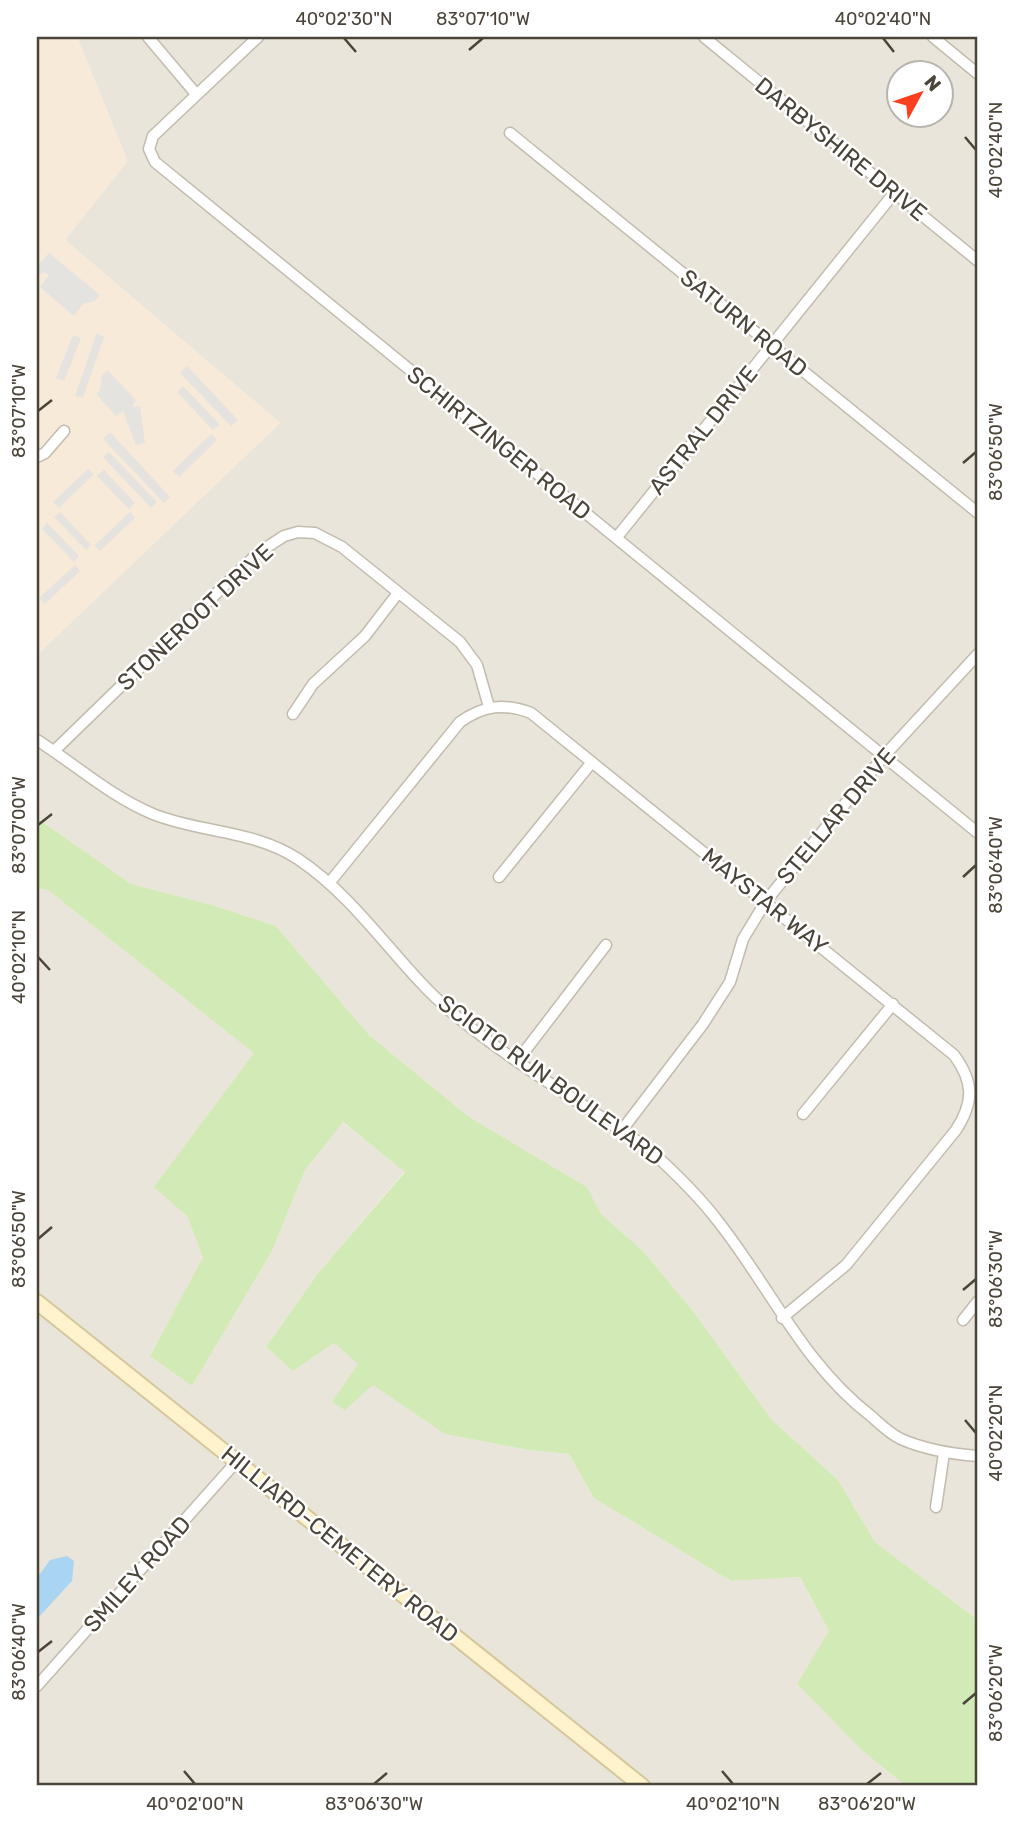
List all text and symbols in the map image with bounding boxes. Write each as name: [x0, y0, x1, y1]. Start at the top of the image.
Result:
text: 40°02'30"N: [295, 8, 393, 30]
text: 83°07'10"W: [436, 8, 530, 30]
text: 40°02'40"N: [835, 8, 931, 30]
north arrow: [886, 60, 956, 130]
street label: DARBYSHIRE DRIVE: [749, 71, 933, 227]
text: N: [919, 71, 946, 96]
text: 40°02'40"N: [985, 102, 1007, 198]
street label: SATURN ROAD: [675, 263, 813, 383]
street label: SCHIRTZINGER ROAD: [401, 360, 597, 526]
street label: ASTRAL DRIVE: [643, 360, 763, 500]
text: 83°07'10"W: [8, 364, 30, 458]
text: 83°06'50"W: [985, 403, 1007, 501]
street label: STONEROOT DRIVE: [111, 538, 279, 696]
street label: STELLAR DRIVE: [771, 742, 901, 890]
text: 83°07'00"W: [8, 776, 30, 874]
text: 83°06'40"W: [985, 816, 1007, 914]
street label: MAYSTAR WAY: [696, 842, 834, 961]
text: 40°02'10"N: [8, 910, 30, 1004]
street label: SCIOTO RUN BOULEVARD: [433, 989, 669, 1171]
text: 83°06'50"W: [8, 1190, 30, 1288]
text: 83°06'30"W: [985, 1230, 1007, 1328]
text: 40°02'20"N: [985, 1385, 1007, 1481]
street label: HILLIARD-CEMETERY ROAD: [216, 1440, 464, 1648]
street label: SMILEY ROAD: [77, 1510, 197, 1638]
text: 83°06'40"W: [8, 1603, 30, 1701]
text: 83°06'20"W: [985, 1644, 1007, 1742]
text: 40°02'00"N: [146, 1793, 244, 1815]
text: 83°06'30"W: [325, 1793, 423, 1815]
text: 40°02'10"N: [686, 1793, 780, 1815]
text: 83°06'20"W: [818, 1793, 916, 1815]

